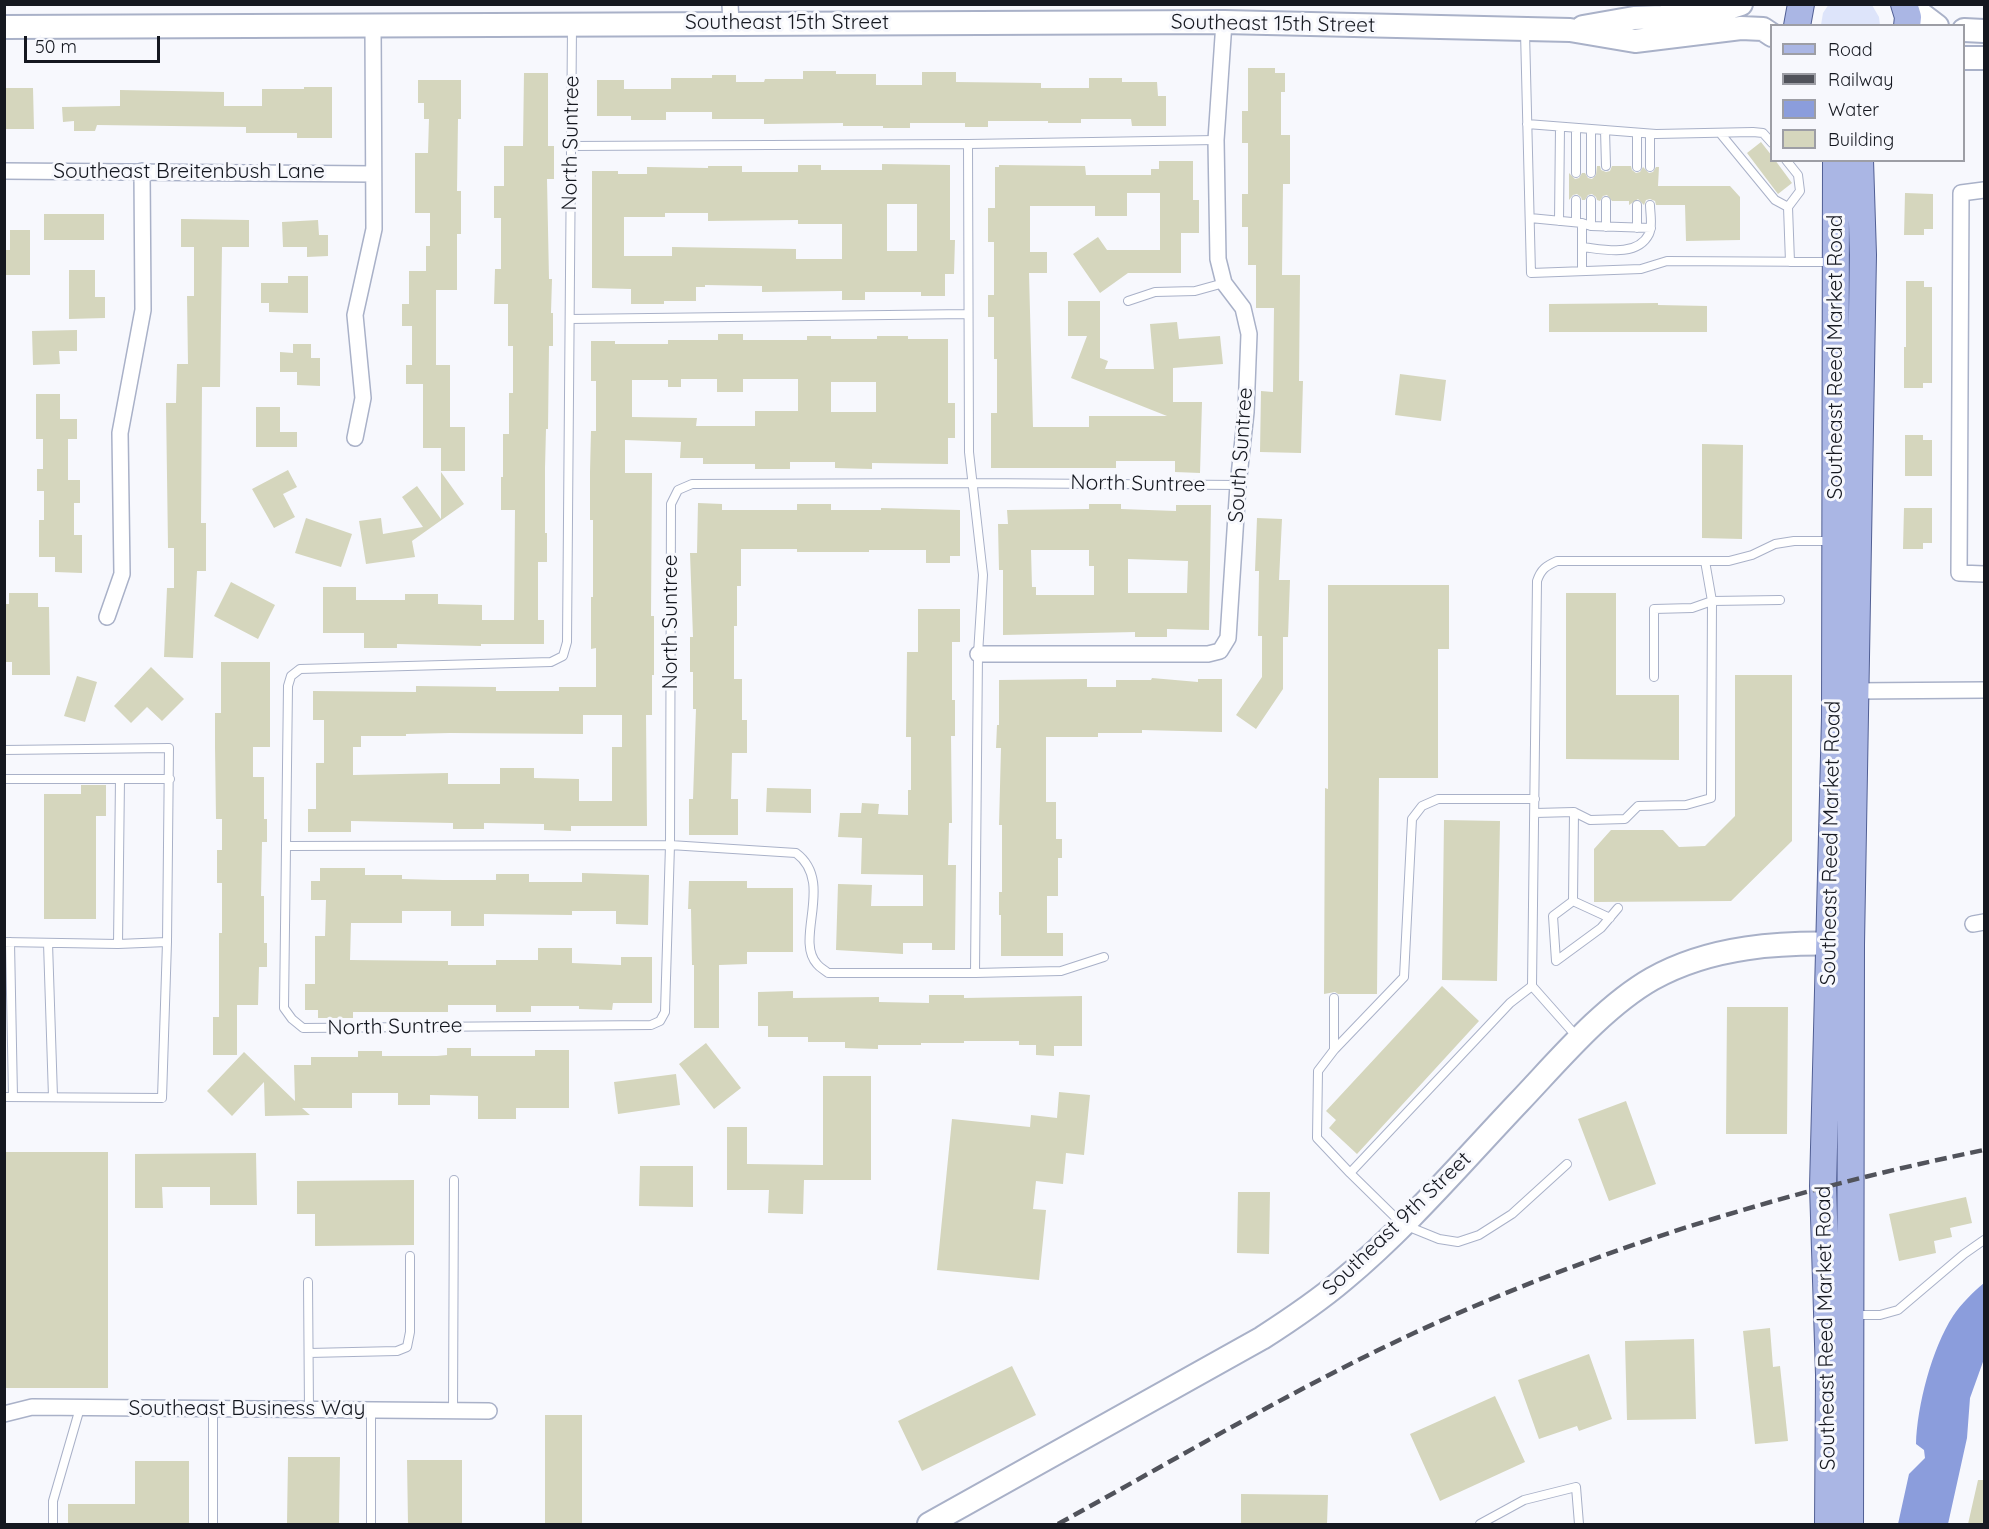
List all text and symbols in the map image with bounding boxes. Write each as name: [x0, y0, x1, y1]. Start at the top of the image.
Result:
street label: Southeast 15th Street: [685, 10, 889, 36]
street label: Southeast 15th Street: [1171, 10, 1375, 38]
scale bar: [27, 24, 164, 62]
legend: [1770, 24, 1965, 162]
text: 50 m: [35, 35, 77, 58]
text: Road: [1828, 38, 1873, 61]
text: Railway: [1828, 68, 1894, 91]
street label: North Suntree: [557, 75, 585, 211]
text: Water: [1828, 98, 1879, 121]
text: Building: [1828, 128, 1894, 151]
street label: Southeast Breitenbush Lane: [53, 159, 325, 185]
street label: Southeast Reed Market Road: [1823, 215, 1849, 499]
street label: South Suntree: [1224, 386, 1258, 524]
street label: North Suntree: [1070, 470, 1206, 498]
street label: North Suntree: [658, 554, 684, 690]
street label: Southeast Reed Market Road: [1816, 700, 1846, 986]
street label: North Suntree: [327, 1013, 463, 1041]
street label: Southeast 9th Street: [1317, 1147, 1477, 1301]
street label: Southeast Reed Market Road: [1811, 1185, 1841, 1471]
street label: Southeast Business Way: [128, 1396, 366, 1422]

